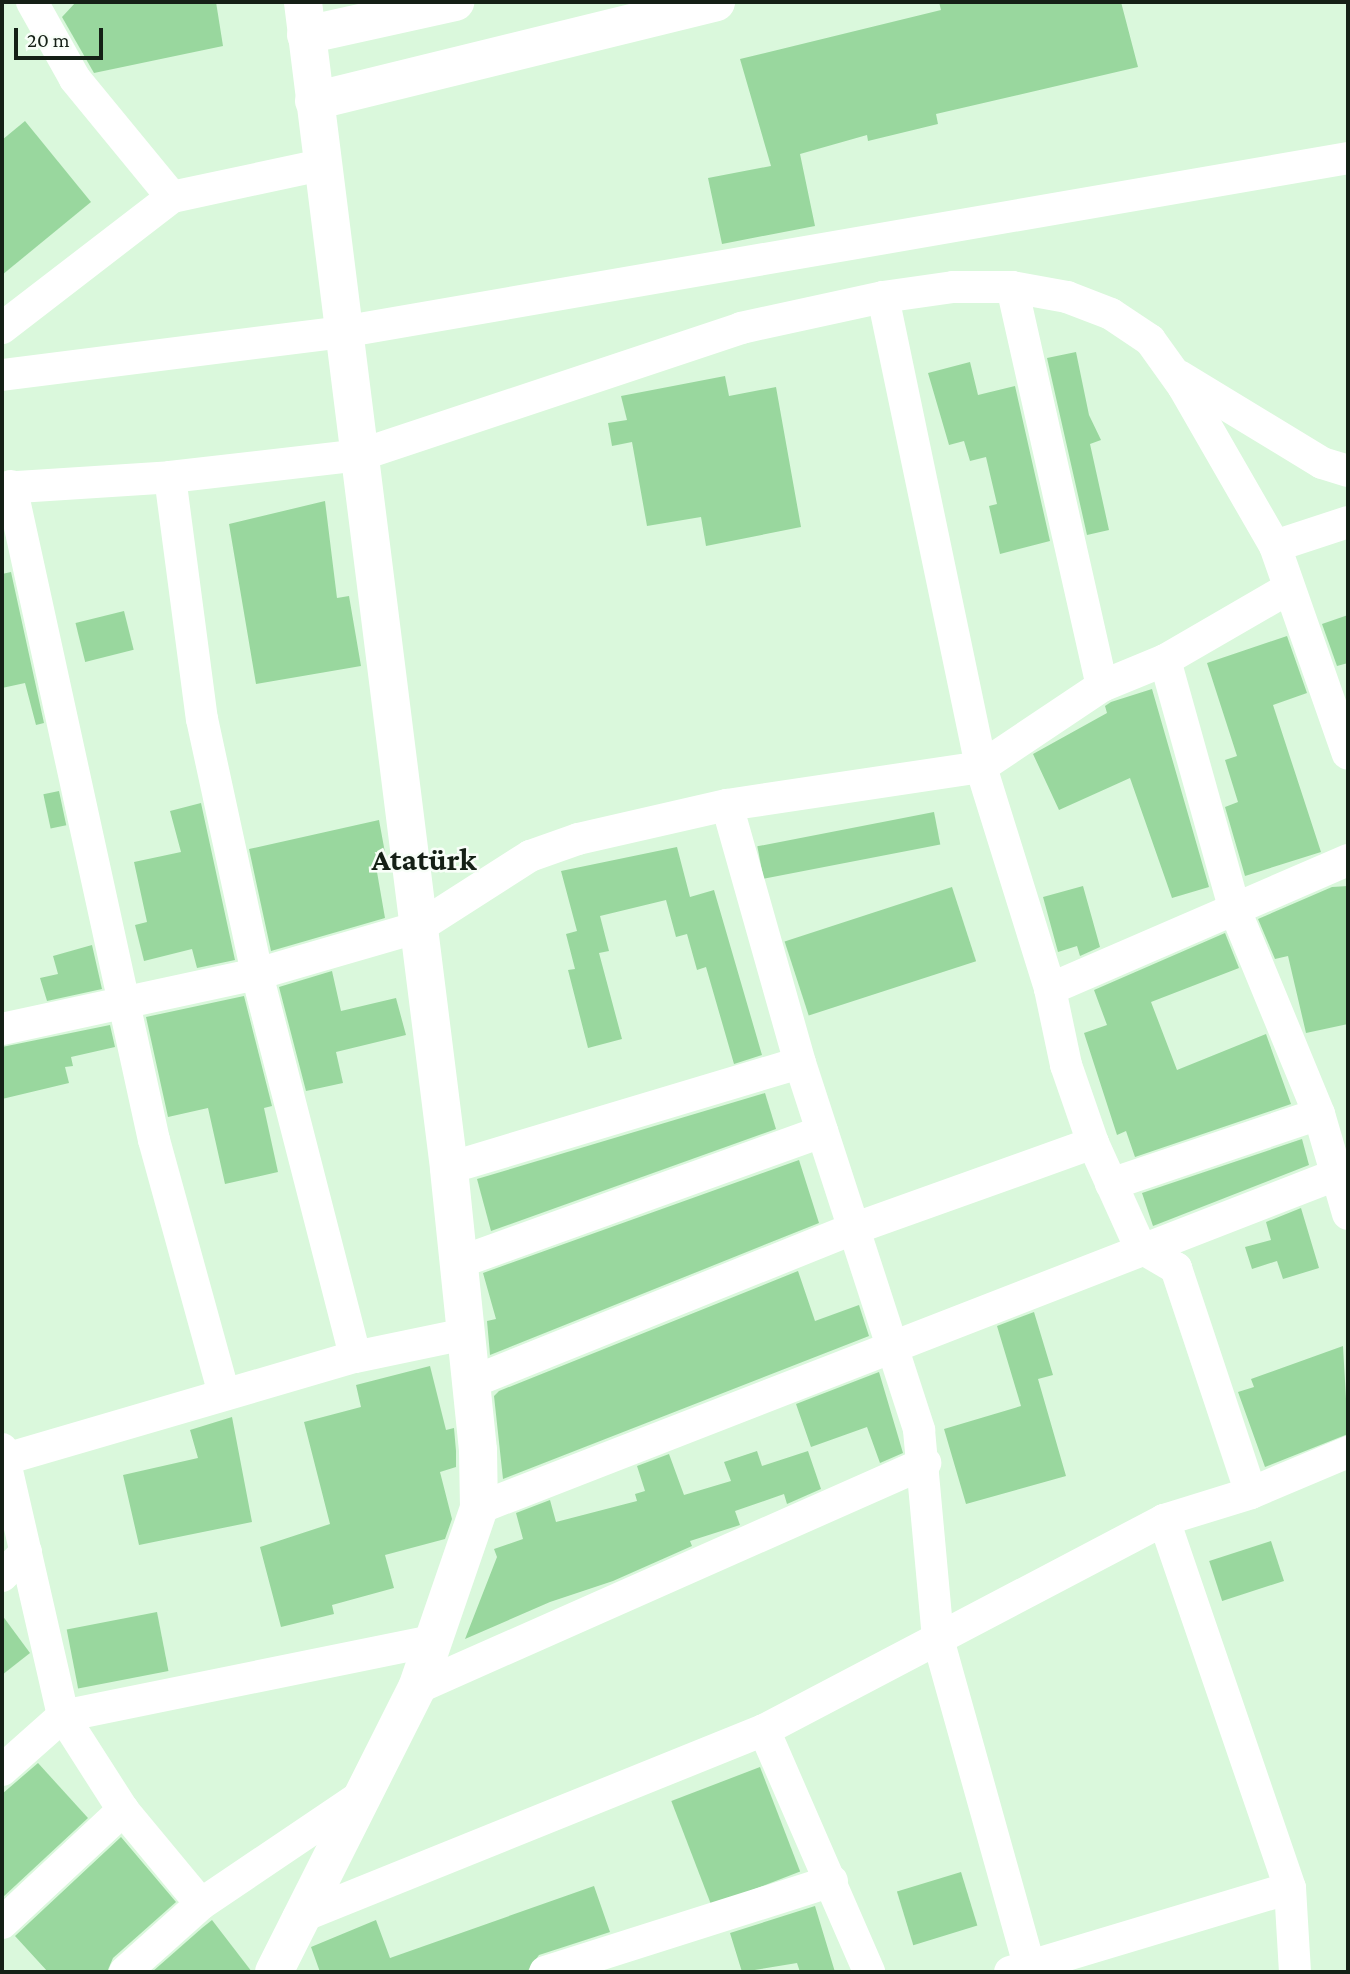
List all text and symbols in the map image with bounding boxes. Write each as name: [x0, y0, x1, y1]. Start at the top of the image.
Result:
scale bar: [18, 14, 107, 58]
text: 20 m: [27, 28, 70, 52]
district label: Atatürk: [371, 840, 477, 878]

